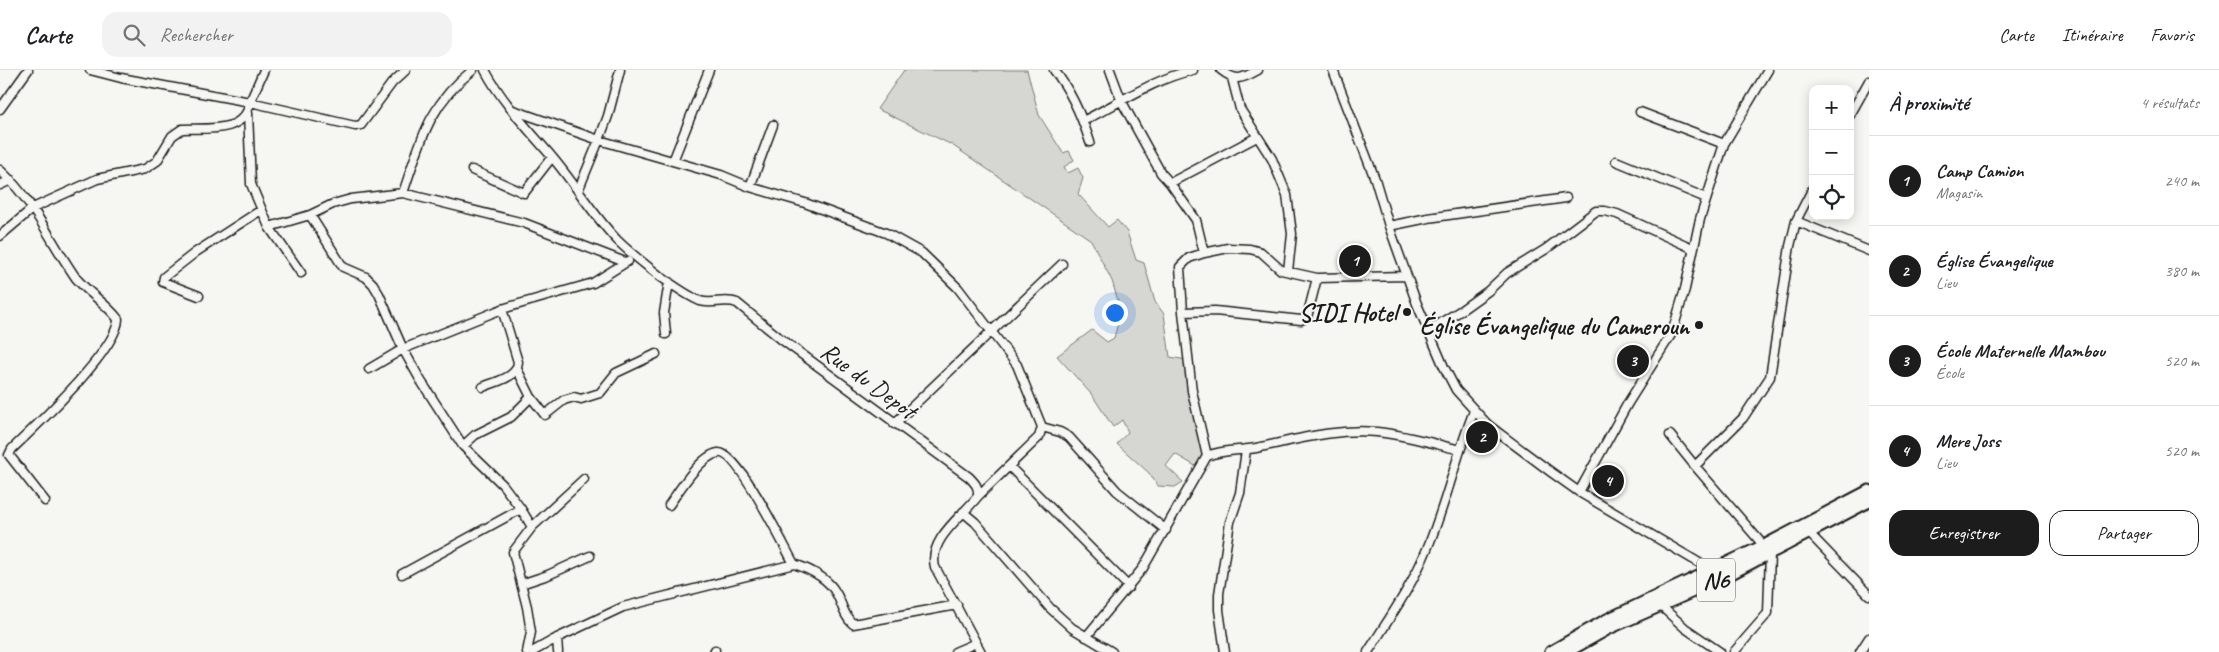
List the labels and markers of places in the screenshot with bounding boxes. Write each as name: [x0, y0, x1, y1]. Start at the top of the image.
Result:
pin: 1: [1339, 242, 1371, 280]
place label: SIDI Hotel: [1299, 297, 1402, 329]
marker: SIDI Hotel: [1401, 306, 1413, 318]
place label: Église Évangelique du Cameroun: [1420, 310, 1691, 342]
marker: Église Évangelique du Cameroun: [1693, 319, 1705, 331]
pin: 3: [1617, 342, 1649, 380]
pin: 2: [1466, 418, 1498, 456]
pin: 4: [1592, 462, 1624, 500]

